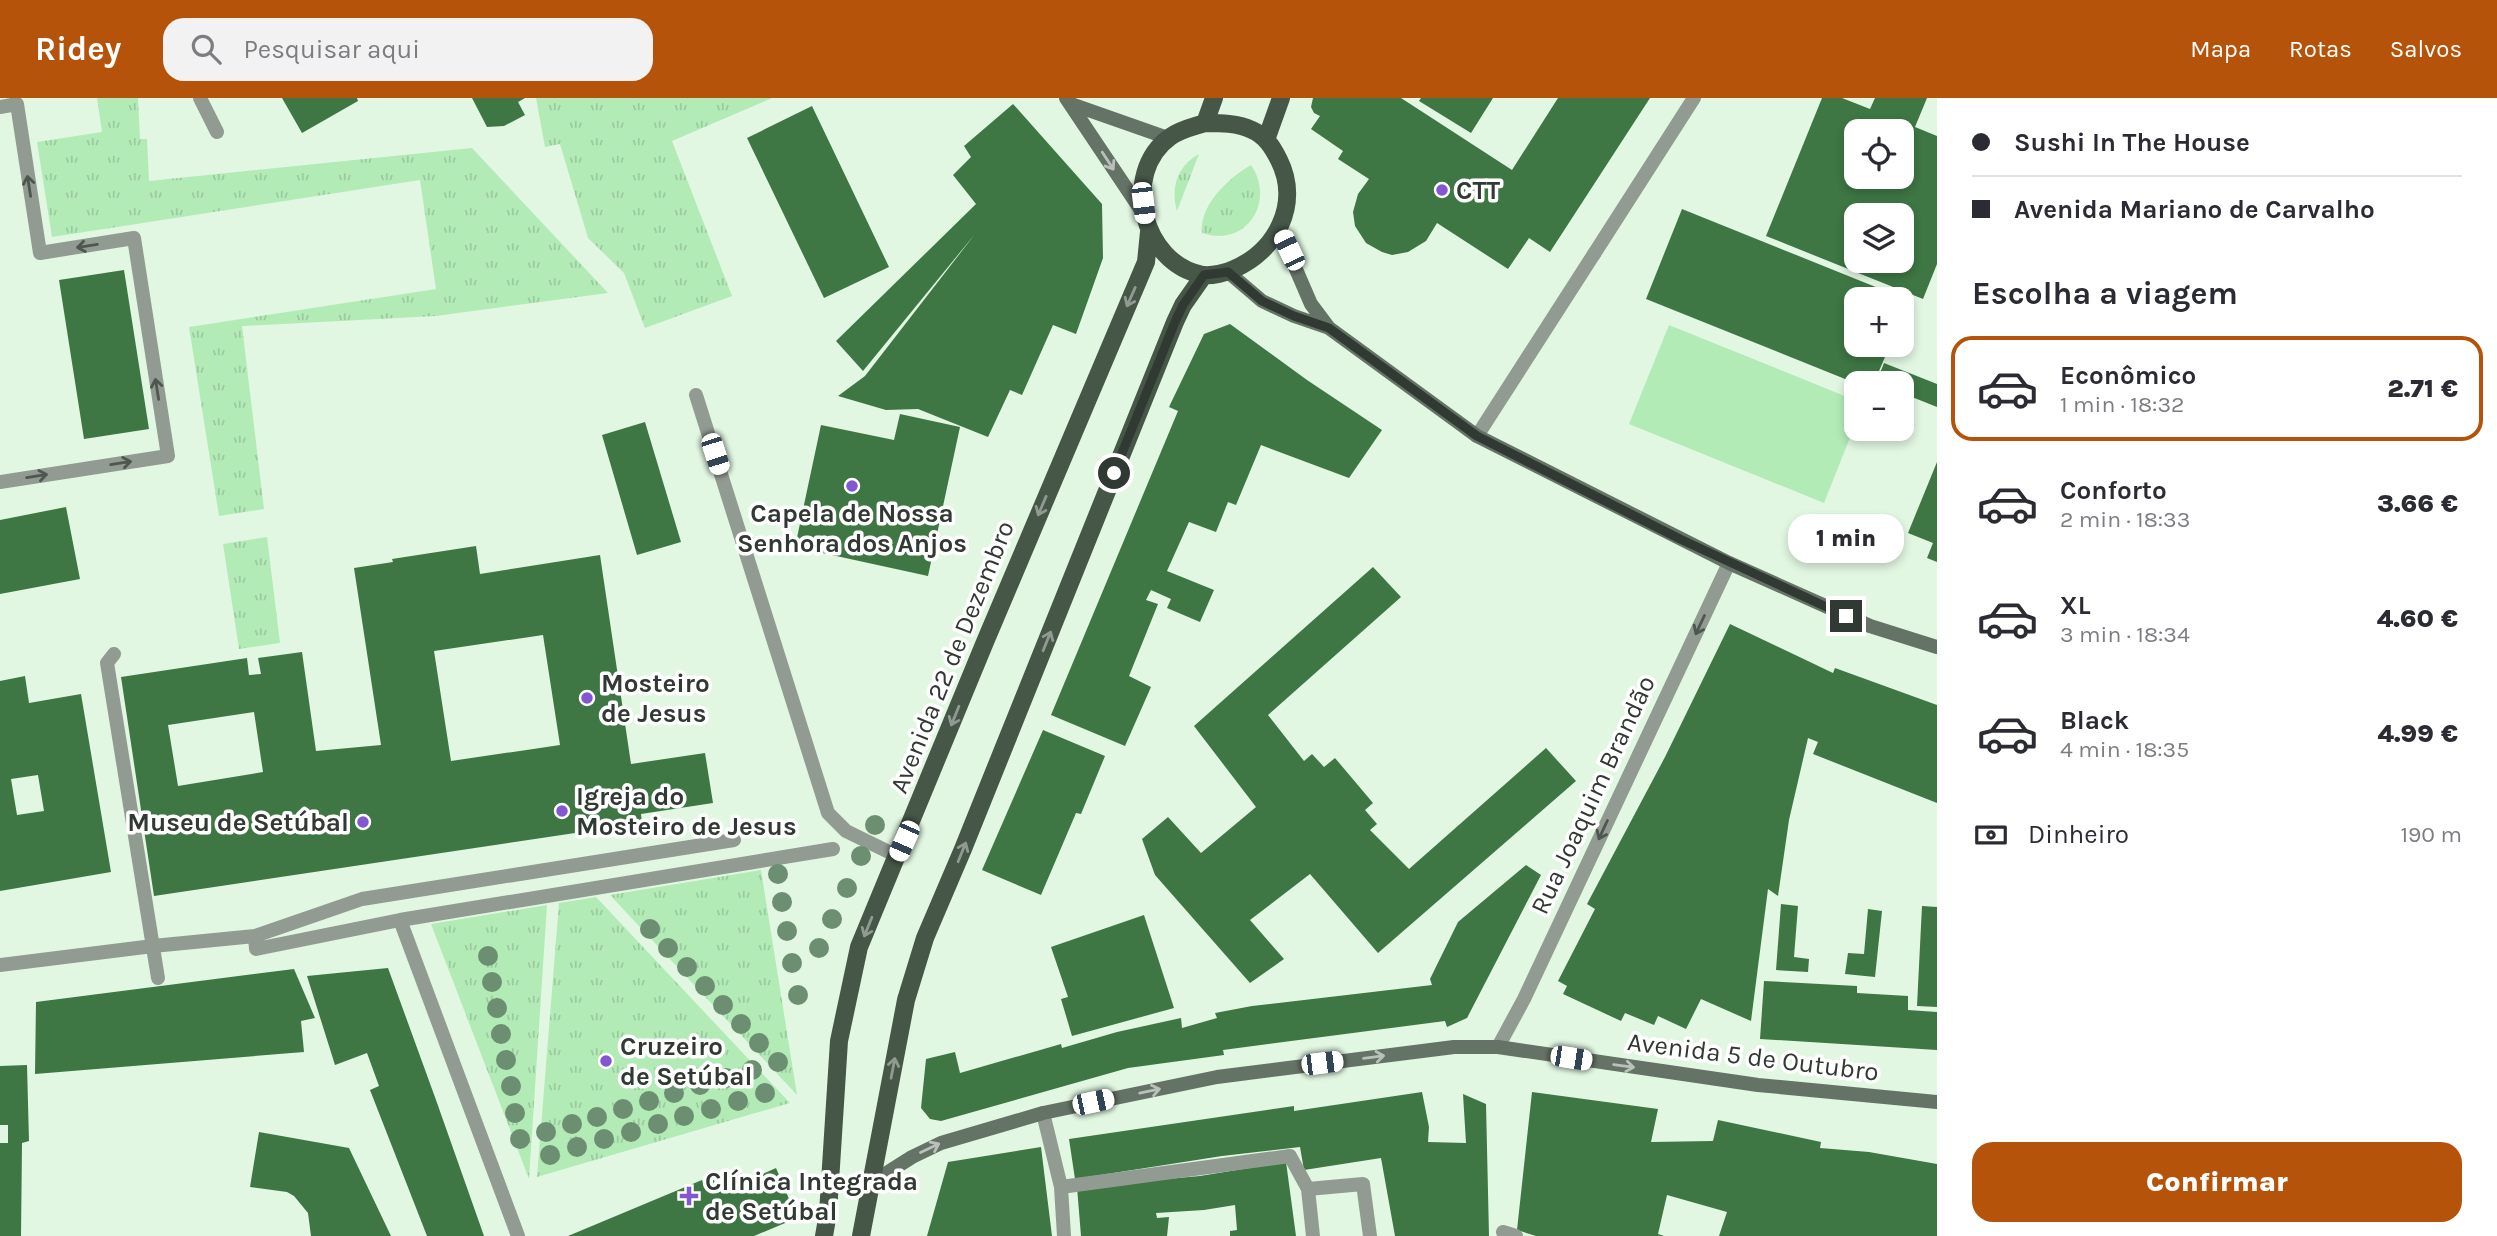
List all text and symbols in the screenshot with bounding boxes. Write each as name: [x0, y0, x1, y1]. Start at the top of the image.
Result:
search box: [163, 18, 653, 81]
text: Ridey: [35, 30, 121, 68]
icon: search: [187, 30, 225, 68]
text: Pesquisar aqui: [243, 34, 420, 65]
text: Mapa: [2190, 35, 2251, 63]
text: Rotas: [2289, 35, 2352, 63]
text: Salvos: [2390, 35, 2462, 63]
map controls: [1844, 119, 1914, 441]
button: locate: [1844, 119, 1914, 189]
text: Sushi In The House: [2014, 127, 2250, 158]
one-way arrow: [1102, 150, 1116, 170]
one-way arrow: [22, 175, 35, 198]
place label: CTT: [1456, 175, 1500, 206]
car: [1131, 181, 1156, 225]
marker: CTT: [1434, 182, 1450, 198]
text: Avenida Mariano de Carvalho: [2014, 194, 2375, 225]
button: layers: [1844, 203, 1914, 273]
car: [1271, 227, 1308, 273]
one-way arrow: [76, 240, 99, 253]
text: Escolha a viagem: [1972, 275, 2238, 312]
one-way arrow: [1124, 286, 1137, 307]
button: +: [1844, 287, 1914, 357]
icon: car: [1976, 357, 2039, 420]
text: Econômico: [2060, 360, 2196, 391]
button: −: [1844, 371, 1914, 441]
text: 2.71 €: [2387, 373, 2458, 404]
one-way arrow: [150, 378, 163, 400]
text: 1 min · 18:32: [2060, 391, 2184, 418]
car: [699, 431, 732, 477]
one-way arrow: [109, 456, 132, 469]
route start: [1098, 457, 1130, 489]
one-way arrow: [25, 470, 48, 483]
icon: car: [1976, 472, 2039, 535]
text: Conforto: [2060, 475, 2167, 506]
marker: Capela de Nossa Senhora dos Anjos: [844, 478, 860, 494]
text: 3.66 €: [2377, 488, 2458, 519]
one-way arrow: [1035, 495, 1048, 517]
place label: Capela de Nossa Senhora dos Anjos: [737, 498, 967, 559]
text: 2 min · 18:33: [2060, 506, 2190, 533]
callout: 1 min: [1788, 514, 1904, 564]
street label: Avenida 22 de Dezembro: [883, 516, 1021, 798]
text: 1 min: [1816, 525, 1876, 552]
icon: car: [1976, 587, 2039, 650]
text: XL: [2060, 590, 2091, 621]
route end: [1830, 600, 1862, 632]
text: 4.60 €: [2377, 603, 2458, 634]
one-way arrow: [1693, 614, 1706, 635]
text: 3 min · 18:34: [2060, 621, 2190, 648]
one-way arrow: [1041, 631, 1054, 652]
place label: Mosteiro de Jesus: [601, 668, 710, 729]
street label: Rua Joaquim Brandão: [1524, 671, 1662, 919]
marker: Mosteiro de Jesus: [579, 690, 595, 706]
icon: car: [1976, 702, 2039, 765]
one-way arrow: [947, 705, 960, 727]
text: Black: [2060, 705, 2129, 736]
text: 4.99 €: [2378, 718, 2458, 749]
text: 4 min · 18:35: [2060, 736, 2189, 763]
place label: Igreja do Mosteiro de Jesus: [576, 781, 797, 842]
marker: Igreja do Mosteiro de Jesus: [554, 803, 570, 819]
place label: Museu de Setúbal: [127, 807, 349, 838]
marker: Museu de Setúbal: [355, 814, 371, 830]
icon: cash: [1972, 816, 2010, 854]
car: [886, 818, 923, 864]
one-way arrow: [1596, 819, 1609, 841]
text: Dinheiro: [2028, 819, 2129, 850]
text: 190 m: [2400, 821, 2462, 848]
one-way arrow: [956, 842, 969, 863]
one-way arrow: [860, 915, 873, 937]
street label: Avenida 5 de Outubro: [1626, 1026, 1880, 1088]
place label: Cruzeiro de Setúbal: [620, 1031, 752, 1092]
car: [1549, 1044, 1594, 1072]
car: [1300, 1050, 1345, 1076]
one-way arrow: [1363, 1050, 1385, 1063]
marker: Cruzeiro de Setúbal: [598, 1053, 614, 1069]
one-way arrow: [887, 1057, 900, 1080]
one-way arrow: [1612, 1059, 1635, 1072]
one-way arrow: [1138, 1083, 1161, 1097]
car: [1071, 1087, 1116, 1117]
one-way arrow: [919, 1141, 940, 1154]
button: Confirmar: [1972, 1142, 2462, 1222]
place label: Clínica Integrada de Setúbal: [705, 1166, 918, 1227]
marker: Clínica Integrada de Setúbal: [679, 1186, 699, 1206]

